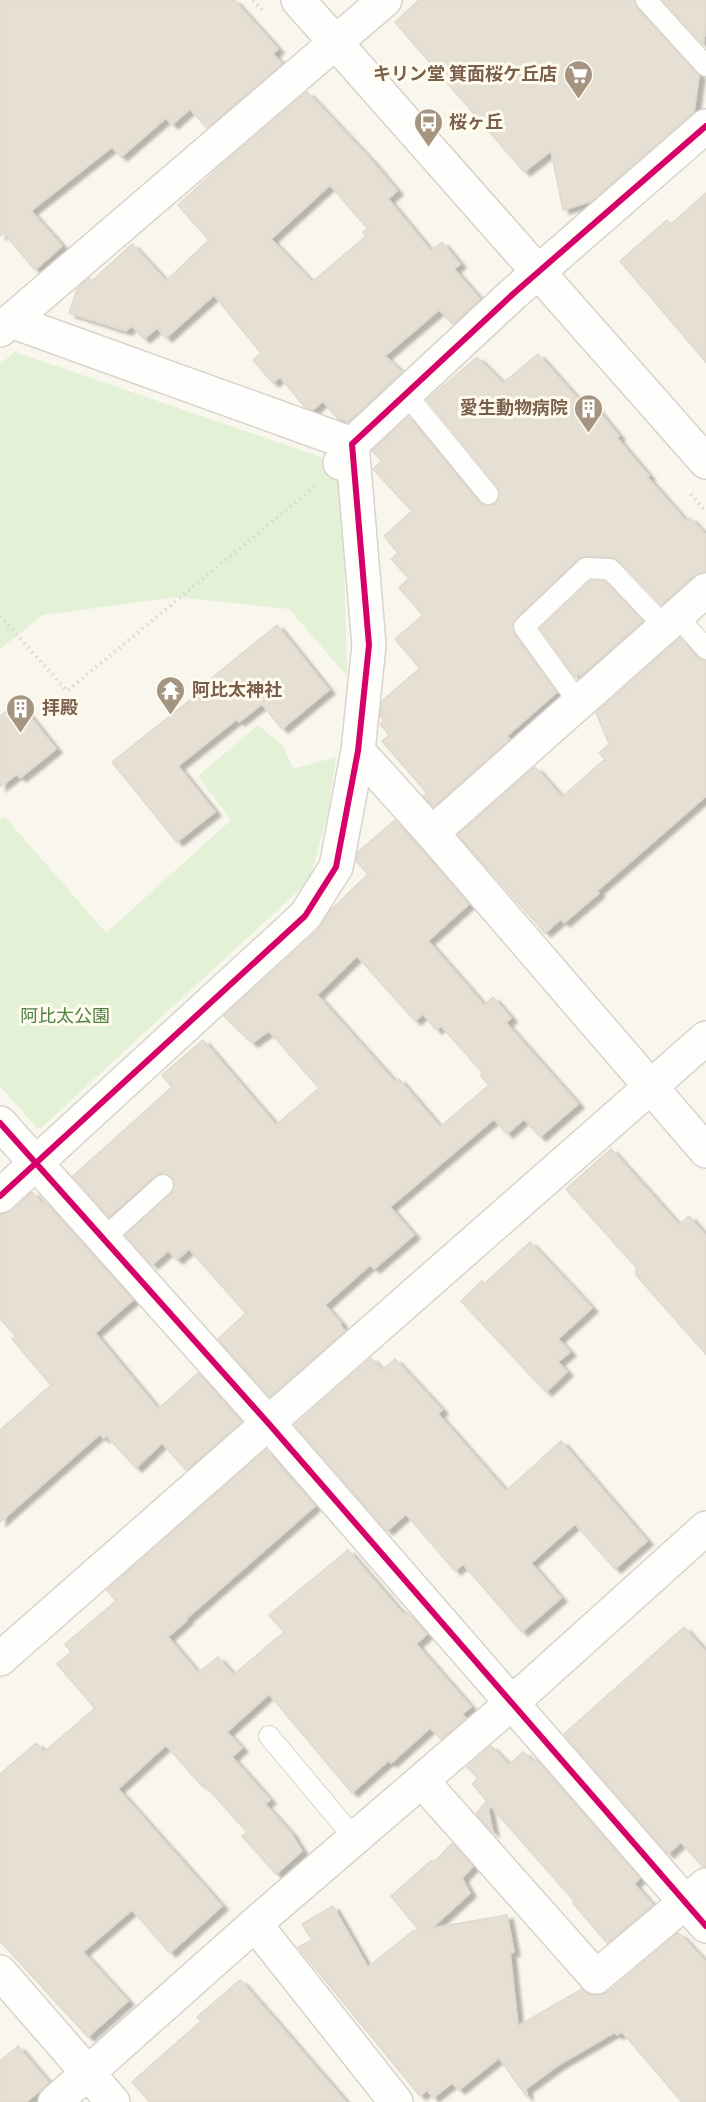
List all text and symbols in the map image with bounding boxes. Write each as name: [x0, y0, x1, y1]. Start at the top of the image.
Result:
supermarket icon: キリン堂 箕面桜ケ丘店: [562, 58, 594, 100]
place label: キリン堂 箕面桜ケ丘店: [373, 60, 557, 87]
bus stop icon: 桜ヶ丘: [412, 106, 444, 148]
place label: 桜ヶ丘: [449, 108, 503, 135]
building icon: 愛生動物病院: [573, 392, 605, 434]
place label: 愛生動物病院: [460, 394, 568, 421]
temple icon: 阿比太神社: [155, 674, 187, 716]
place label: 阿比太神社: [192, 676, 282, 703]
building icon: 拝殿: [5, 692, 37, 734]
place label: 拝殿: [42, 694, 78, 721]
park label: 阿比太公園: [20, 1002, 110, 1029]

